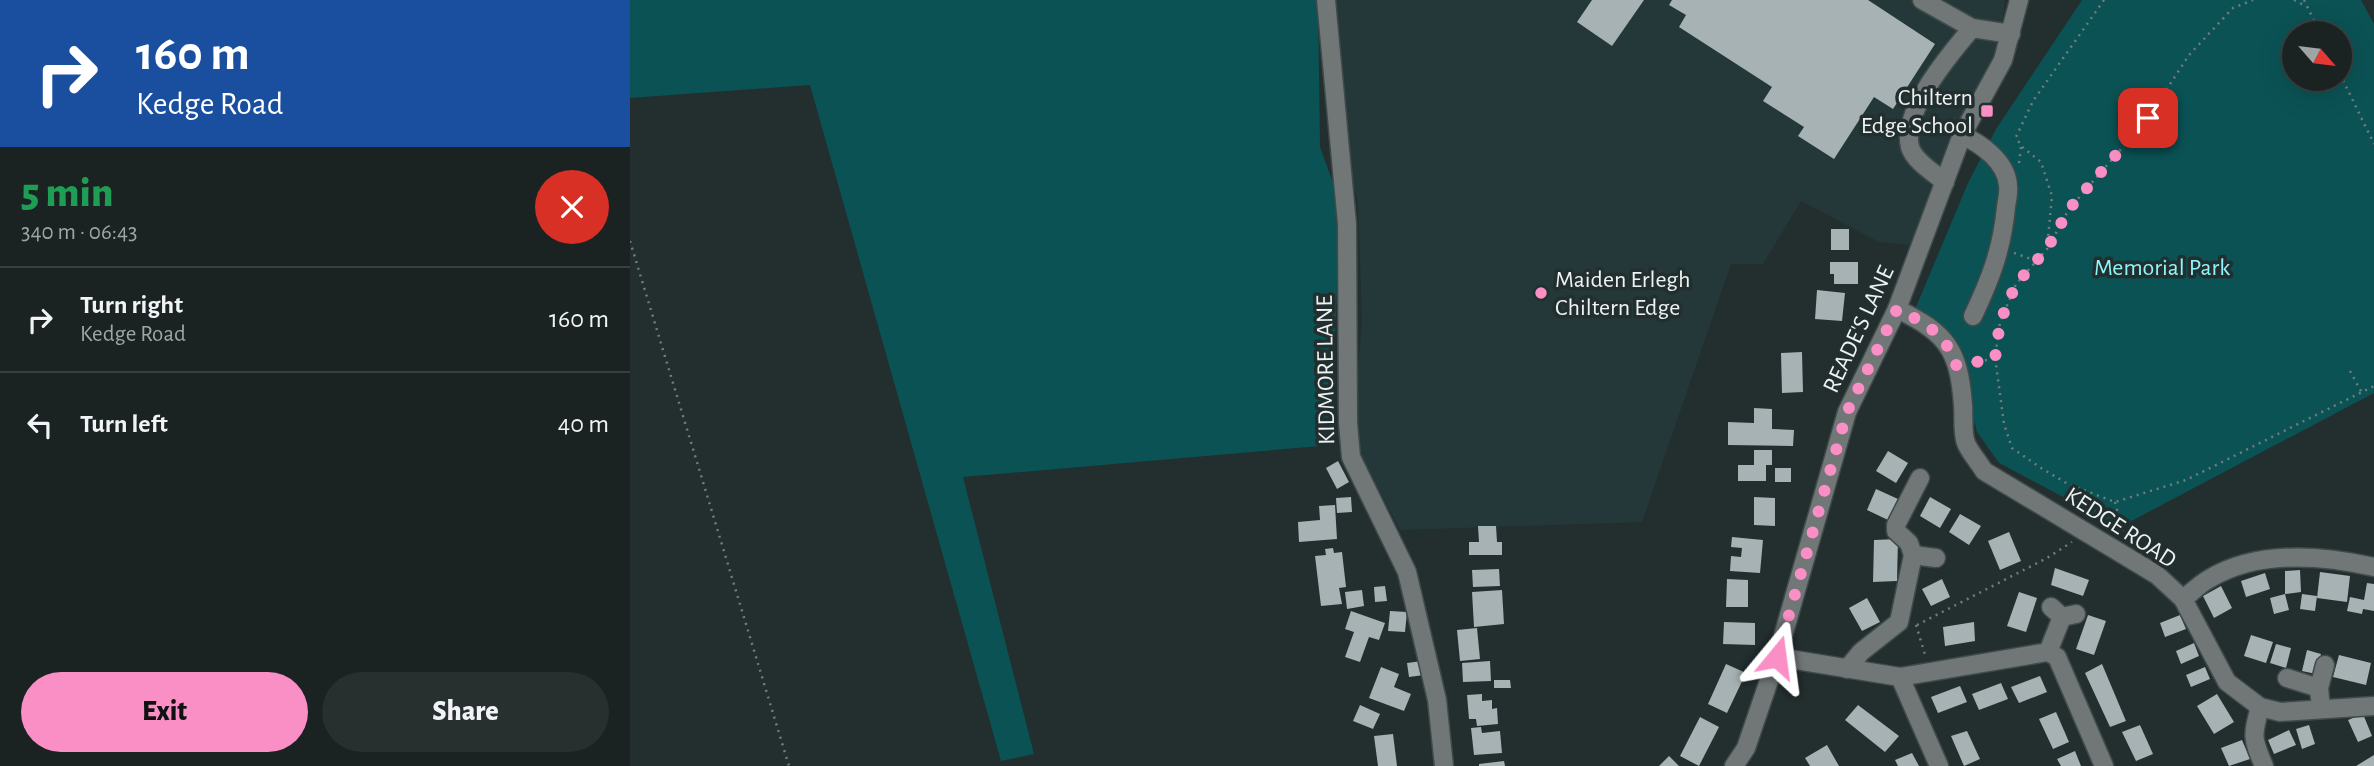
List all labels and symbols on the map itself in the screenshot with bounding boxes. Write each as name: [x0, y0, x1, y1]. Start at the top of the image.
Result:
north arrow: [2282, 21, 2352, 91]
place label: Chiltern Edge School: [1861, 86, 1973, 138]
pin: [2118, 88, 2178, 148]
marker: Chiltern Edge School: [1979, 103, 1995, 119]
park label: Memorial Park: [2094, 256, 2230, 280]
street label: READE'S LANE: [1819, 262, 1899, 397]
place label: Maiden Erlegh Chiltern Edge: [1555, 268, 1690, 320]
marker: Maiden Erlegh Chiltern Edge: [1533, 285, 1549, 301]
street label: KIDMORE LANE: [1313, 294, 1339, 445]
street label: KEDGE ROAD: [2060, 483, 2180, 573]
position arrow: [1740, 620, 1814, 694]

